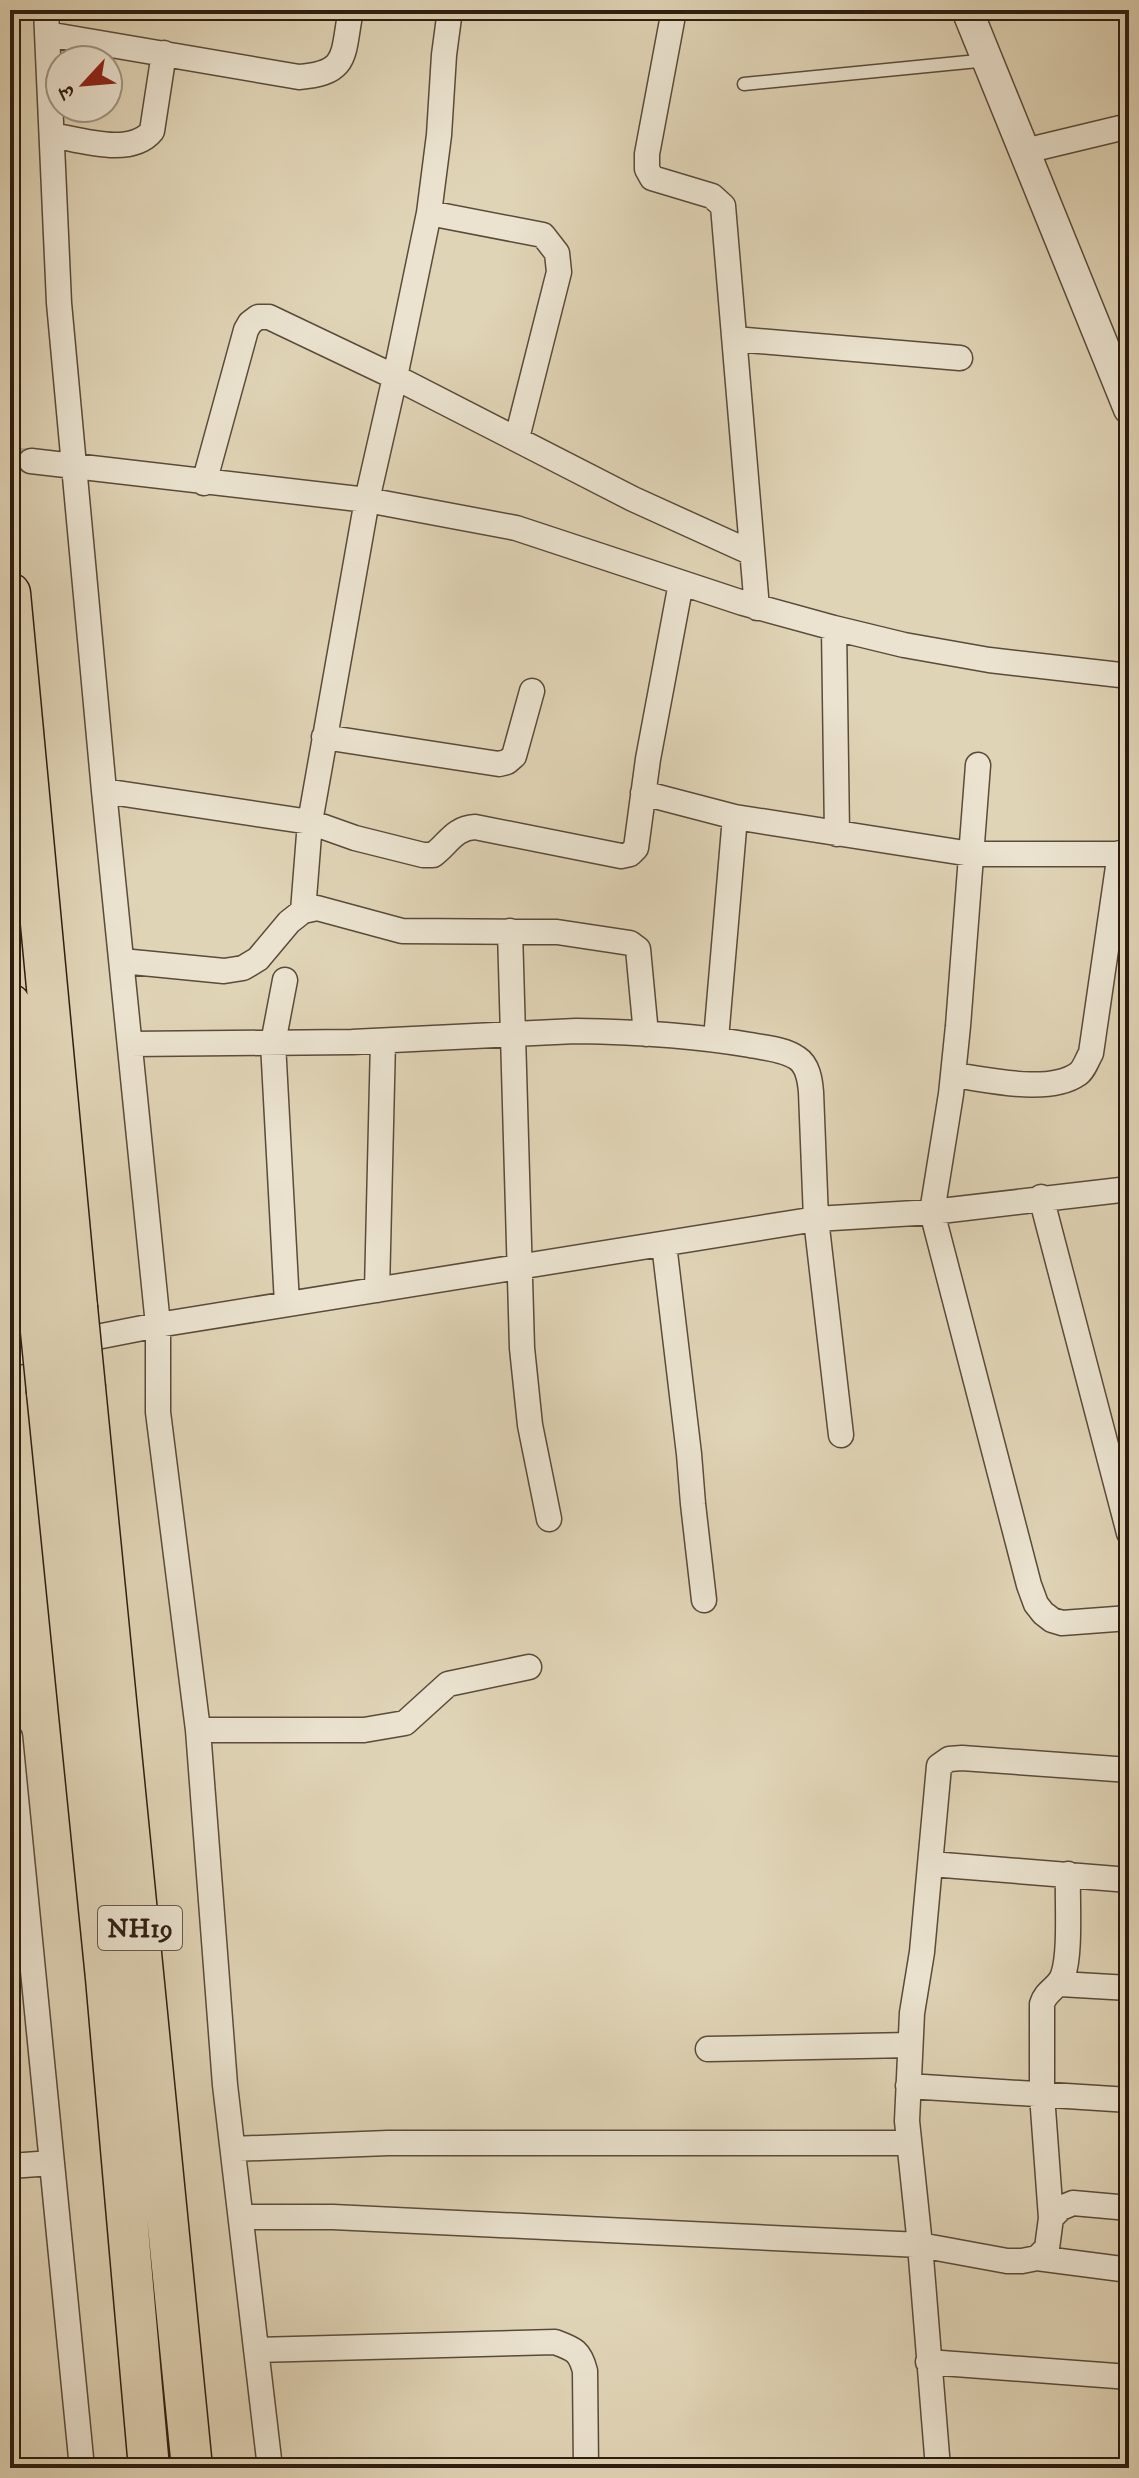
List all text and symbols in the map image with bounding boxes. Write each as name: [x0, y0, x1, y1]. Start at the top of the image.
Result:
north arrow: [44, 44, 124, 124]
text: उ: [52, 80, 83, 105]
road number: NH19: [98, 1906, 182, 1950]

